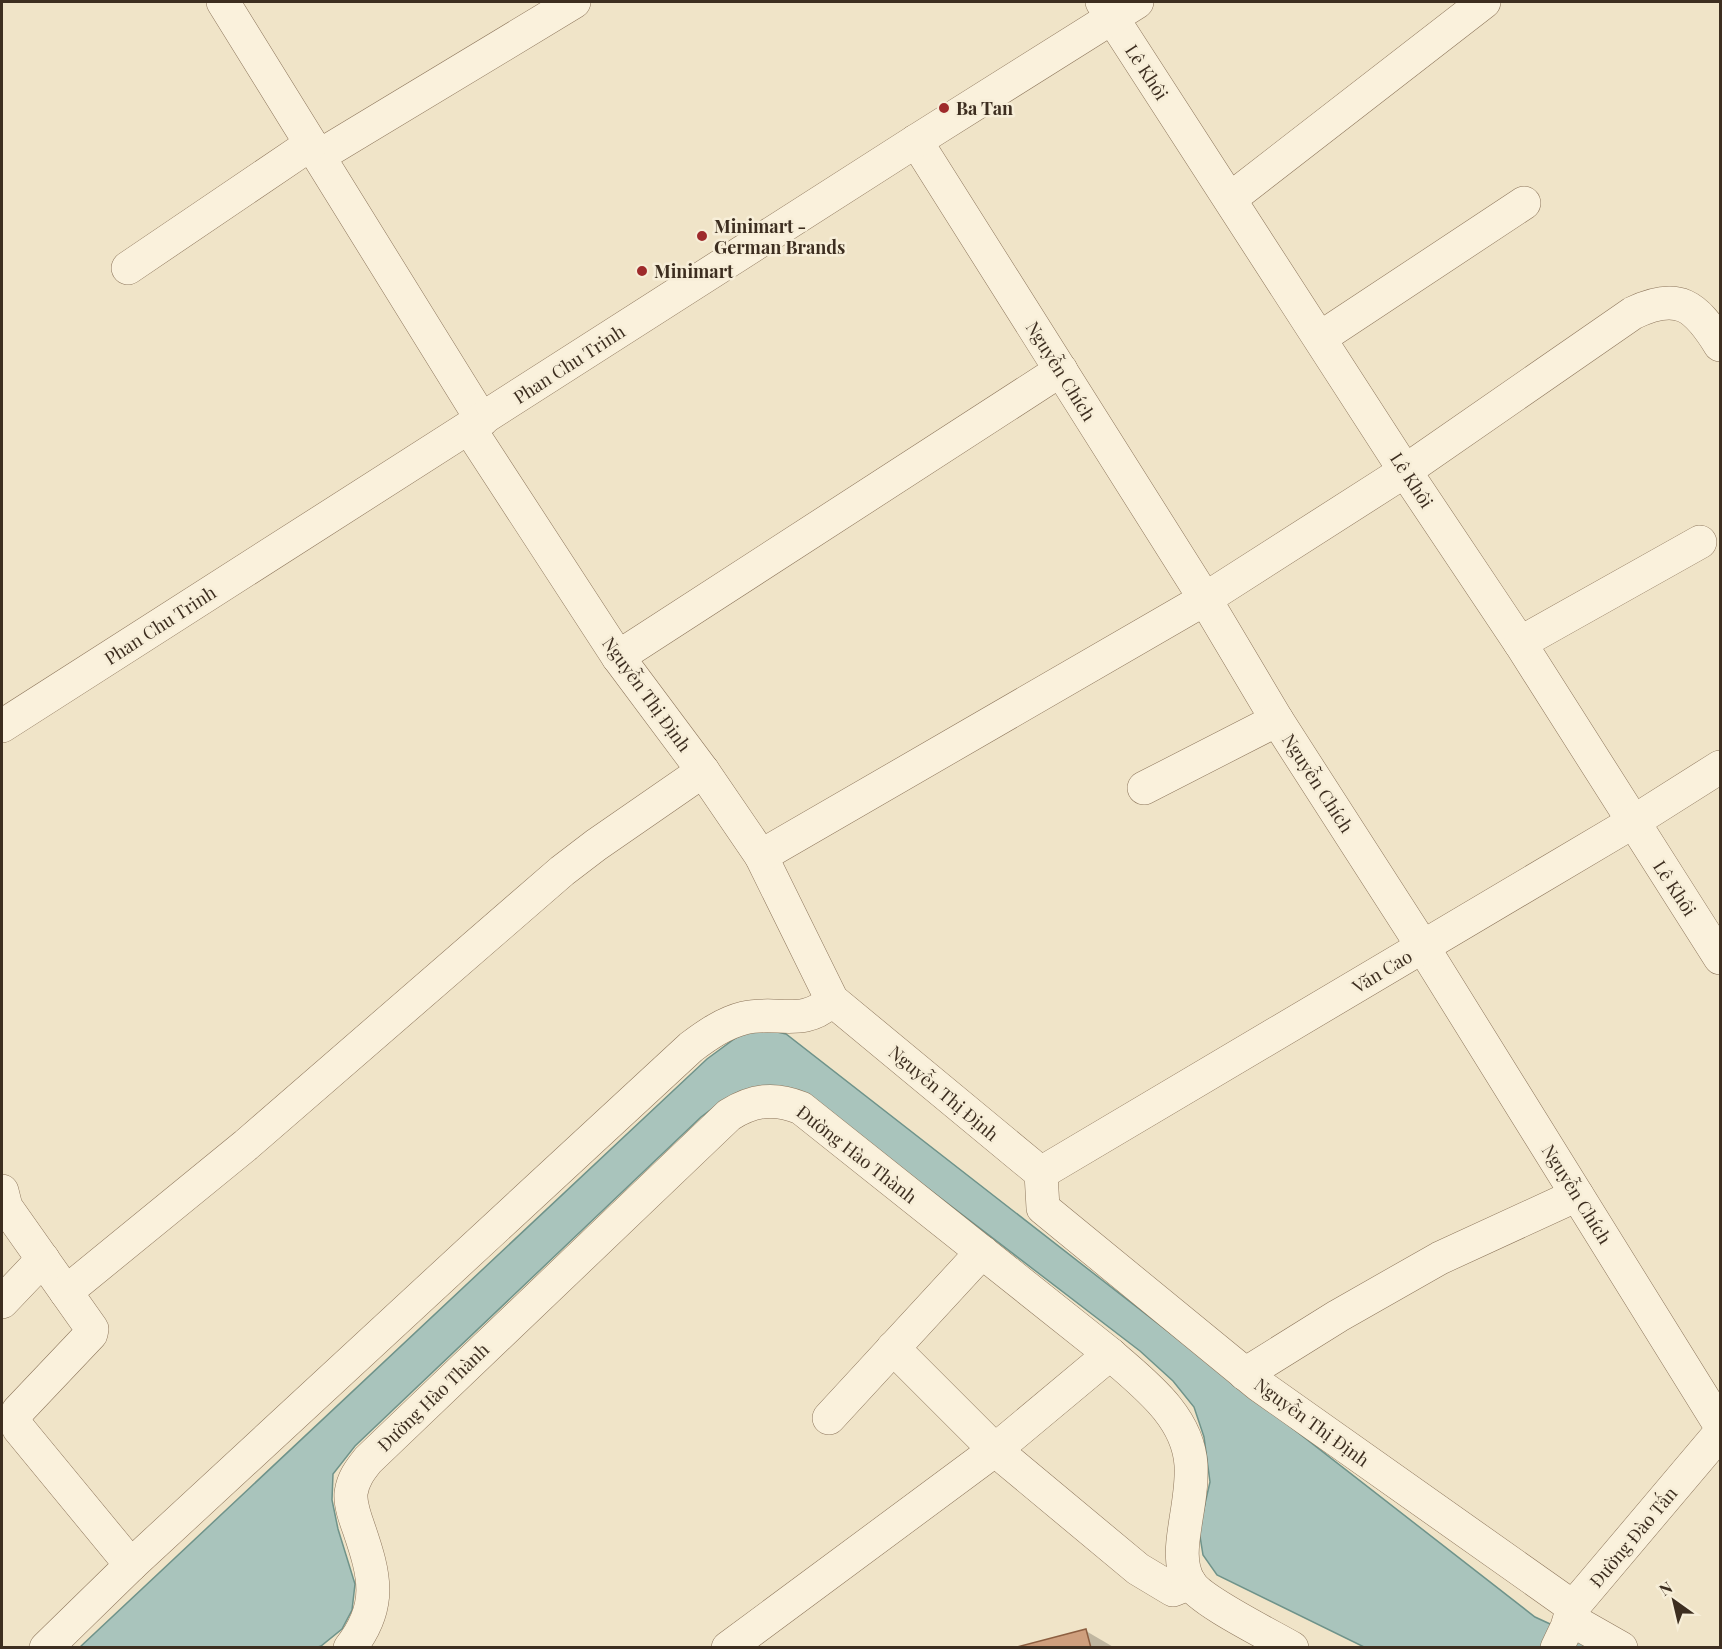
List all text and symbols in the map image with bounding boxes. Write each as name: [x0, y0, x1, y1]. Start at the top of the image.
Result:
street label: Lê Khôi: [1120, 40, 1174, 104]
place label: Ba Tan: [956, 96, 1013, 120]
marker: Ba Tan: [937, 101, 951, 115]
place label: Minimart - German Brands: [714, 214, 845, 259]
marker: Minimart - German Brands: [695, 229, 709, 243]
place label: Minimart: [654, 259, 734, 283]
marker: Minimart: [635, 264, 649, 278]
street label: Nguyễn Chích: [1021, 317, 1101, 426]
street label: Phan Chu Trinh: [509, 319, 630, 409]
street label: Lê Khôi: [1385, 448, 1439, 512]
street label: Phan Chu Trinh: [100, 580, 221, 670]
street label: Nguyễn Thị Định: [597, 632, 697, 757]
street label: Nguyễn Chích: [1277, 729, 1359, 837]
street label: Lê Khôi: [1648, 856, 1702, 920]
street label: Văn Cao: [1347, 944, 1416, 999]
street label: Nguyễn Thị Định: [884, 1040, 1004, 1146]
street label: Đường Hào Thành: [792, 1100, 922, 1209]
street label: Nguyễn Chích: [1537, 1140, 1617, 1249]
street label: Đường Hào Thành: [372, 1337, 494, 1456]
street label: Nguyễn Thị Định: [1250, 1372, 1375, 1472]
street label: Đường Đào Tấn: [1582, 1480, 1682, 1592]
north arrow: [1644, 1571, 1704, 1631]
text: N: [1655, 1576, 1676, 1600]

